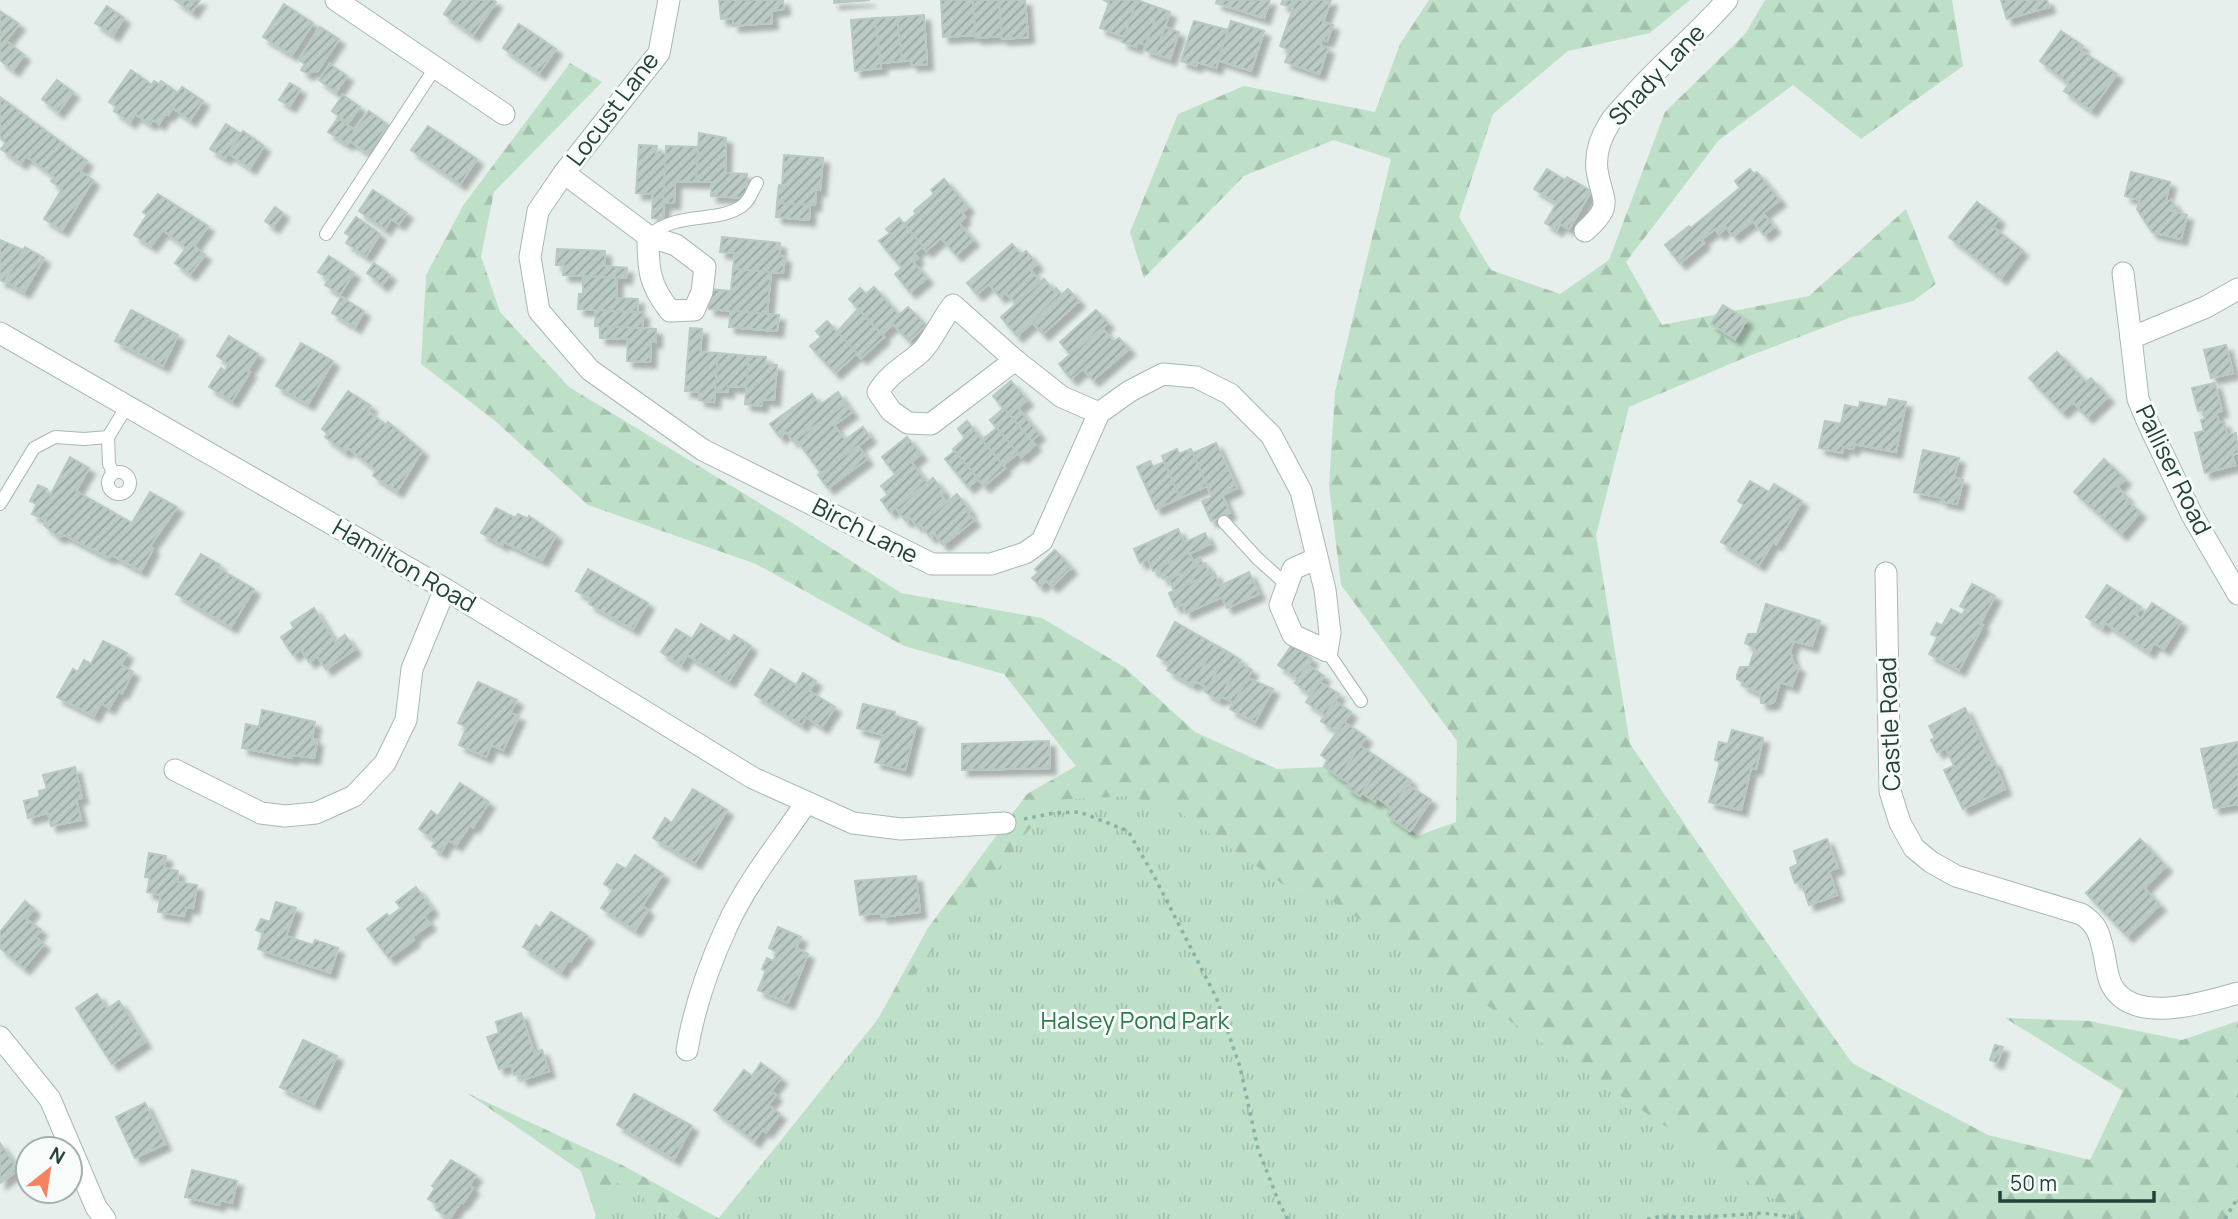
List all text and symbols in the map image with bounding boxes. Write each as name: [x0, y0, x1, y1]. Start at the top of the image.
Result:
street label: Shady Lane: [1600, 16, 1712, 132]
street label: Locust Lane: [558, 44, 666, 172]
street label: Palliser Road: [2129, 399, 2220, 540]
street label: Birch Lane: [807, 489, 924, 570]
street label: Hamilton Road: [327, 510, 483, 619]
street label: Castle Road: [1870, 657, 1907, 792]
park label: Halsey Pond Park: [1041, 1003, 1231, 1036]
north arrow: [14, 1135, 84, 1205]
text: N: [45, 1141, 70, 1170]
scale bar: [2000, 1160, 2154, 1204]
text: 50 m: [2010, 1169, 2057, 1197]

